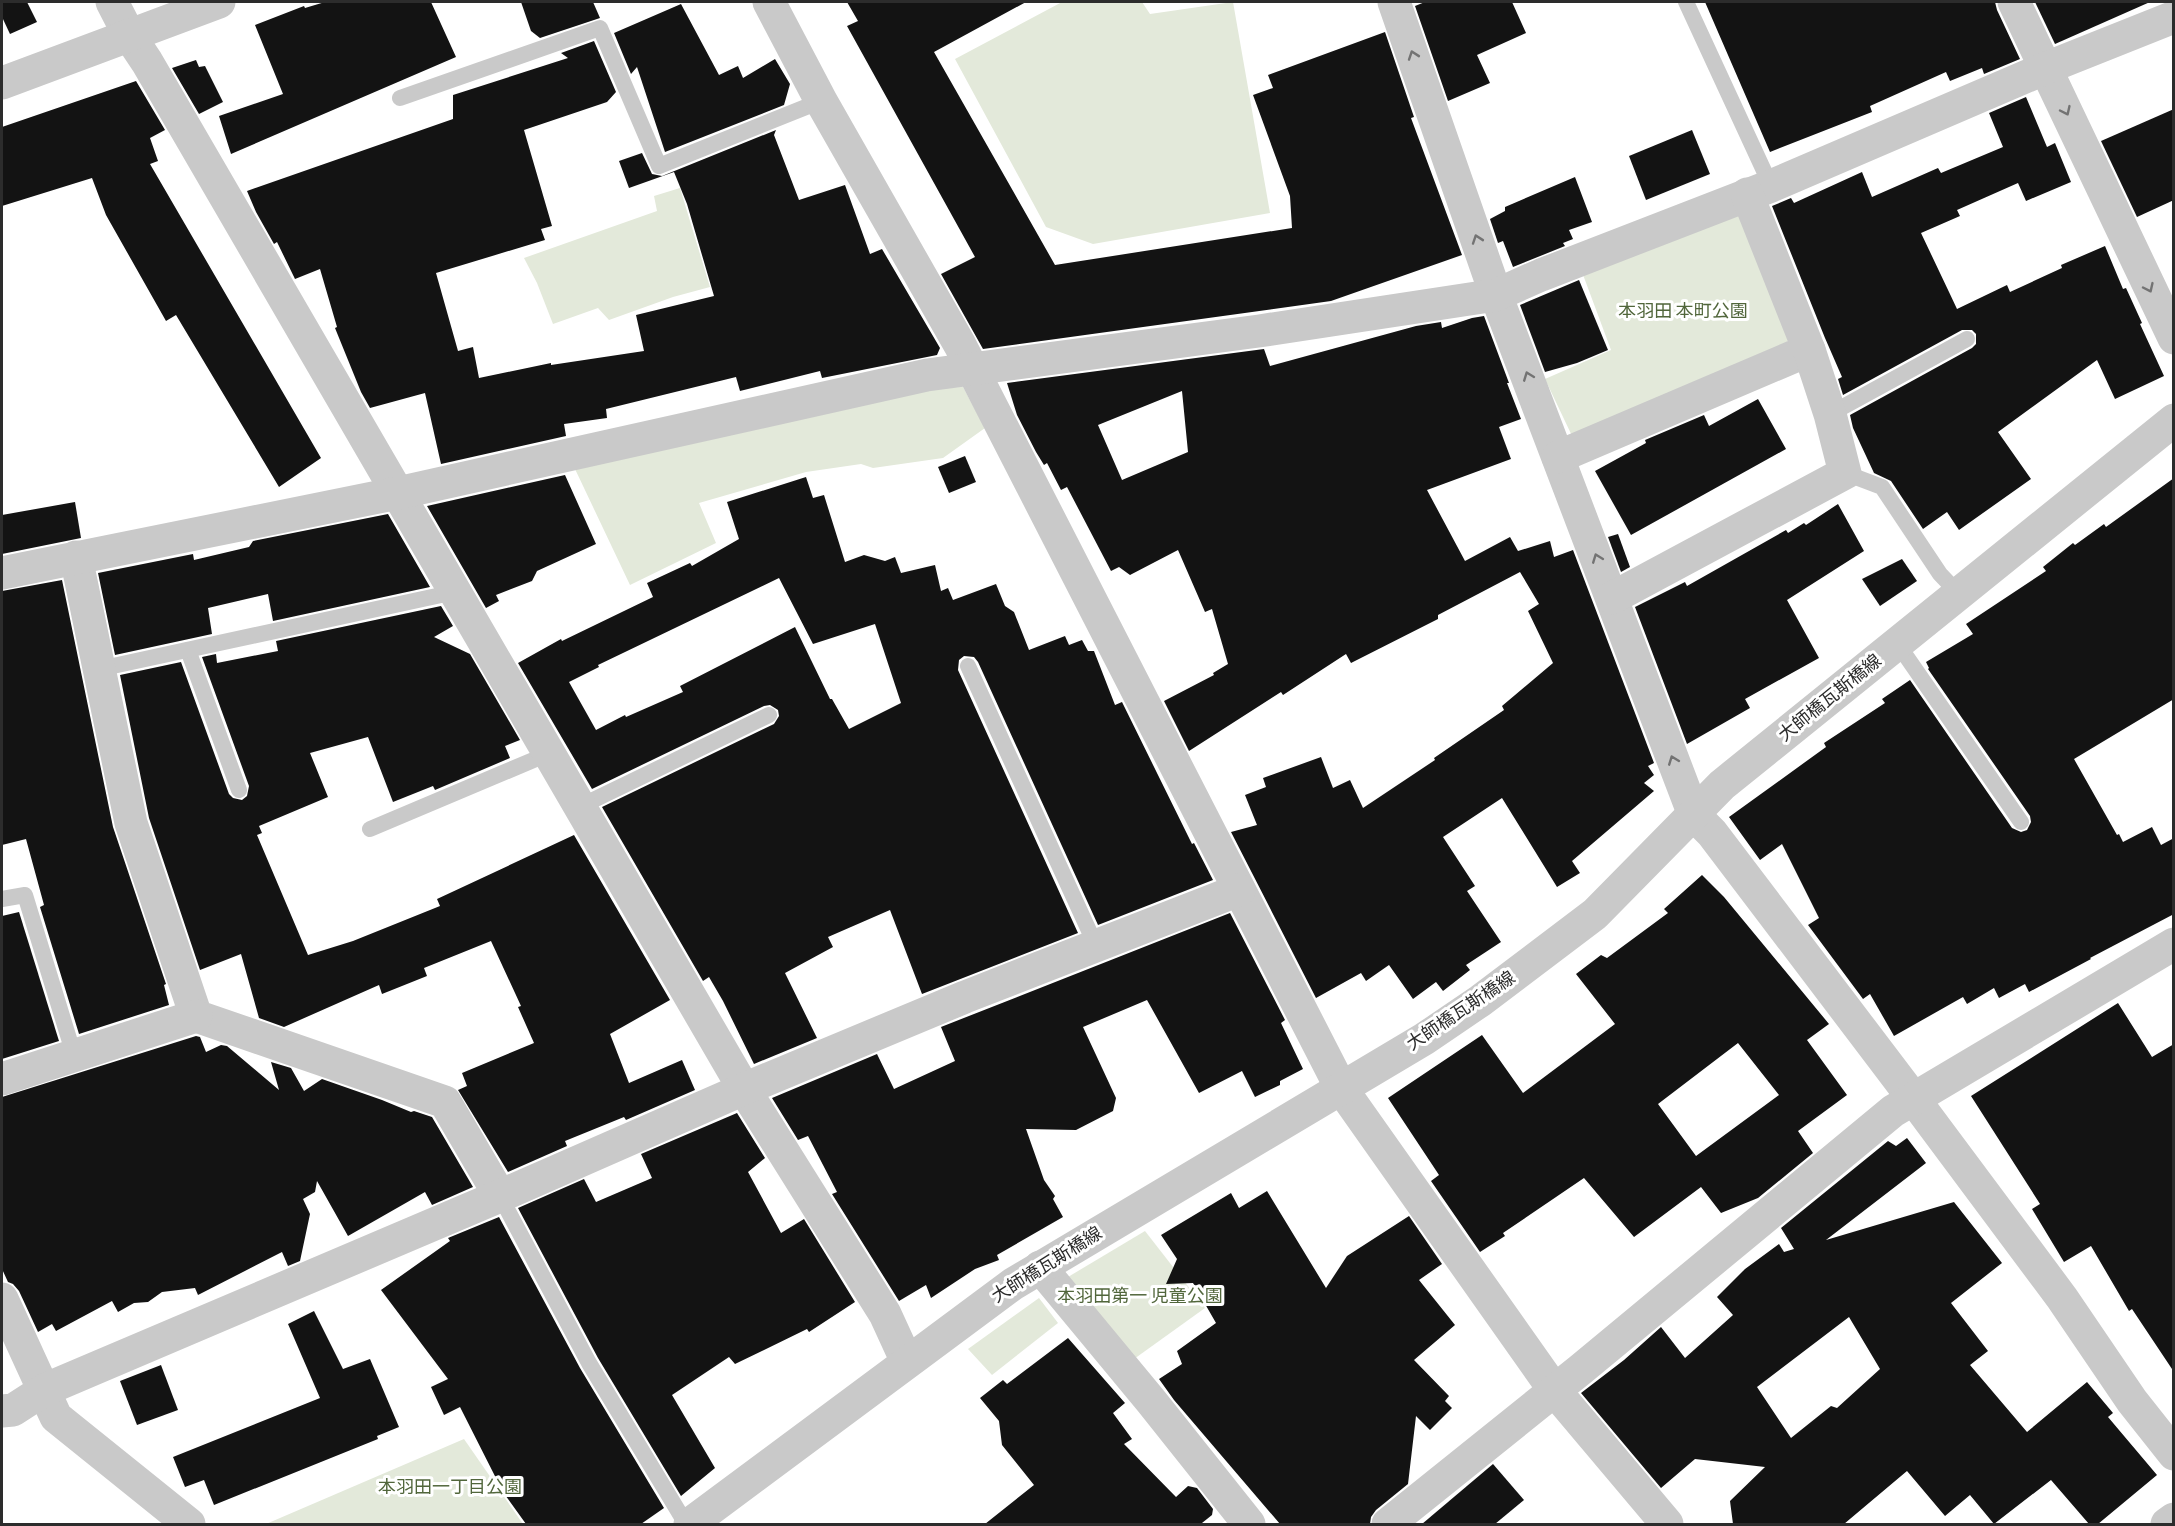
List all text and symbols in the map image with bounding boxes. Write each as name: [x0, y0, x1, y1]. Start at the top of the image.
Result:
one-way arrow: [1407, 50, 1420, 61]
one-way arrow: [2058, 105, 2070, 116]
one-way arrow: [1472, 234, 1484, 245]
one-way arrow: [2142, 281, 2154, 292]
park label: 本羽田 本町公園: [1618, 299, 1748, 324]
one-way arrow: [1522, 371, 1535, 382]
one-way arrow: [1592, 553, 1604, 564]
street label: 大師橋瓦斯橋線: [1773, 649, 1887, 747]
one-way arrow: [1667, 755, 1680, 766]
street label: 大師橋瓦斯橋線: [1402, 965, 1520, 1057]
street label: 大師橋瓦斯橋線: [987, 1221, 1107, 1309]
park label: 本羽田第一 児童公園: [1057, 1284, 1223, 1309]
park label: 本羽田一丁目公園: [378, 1475, 522, 1500]

